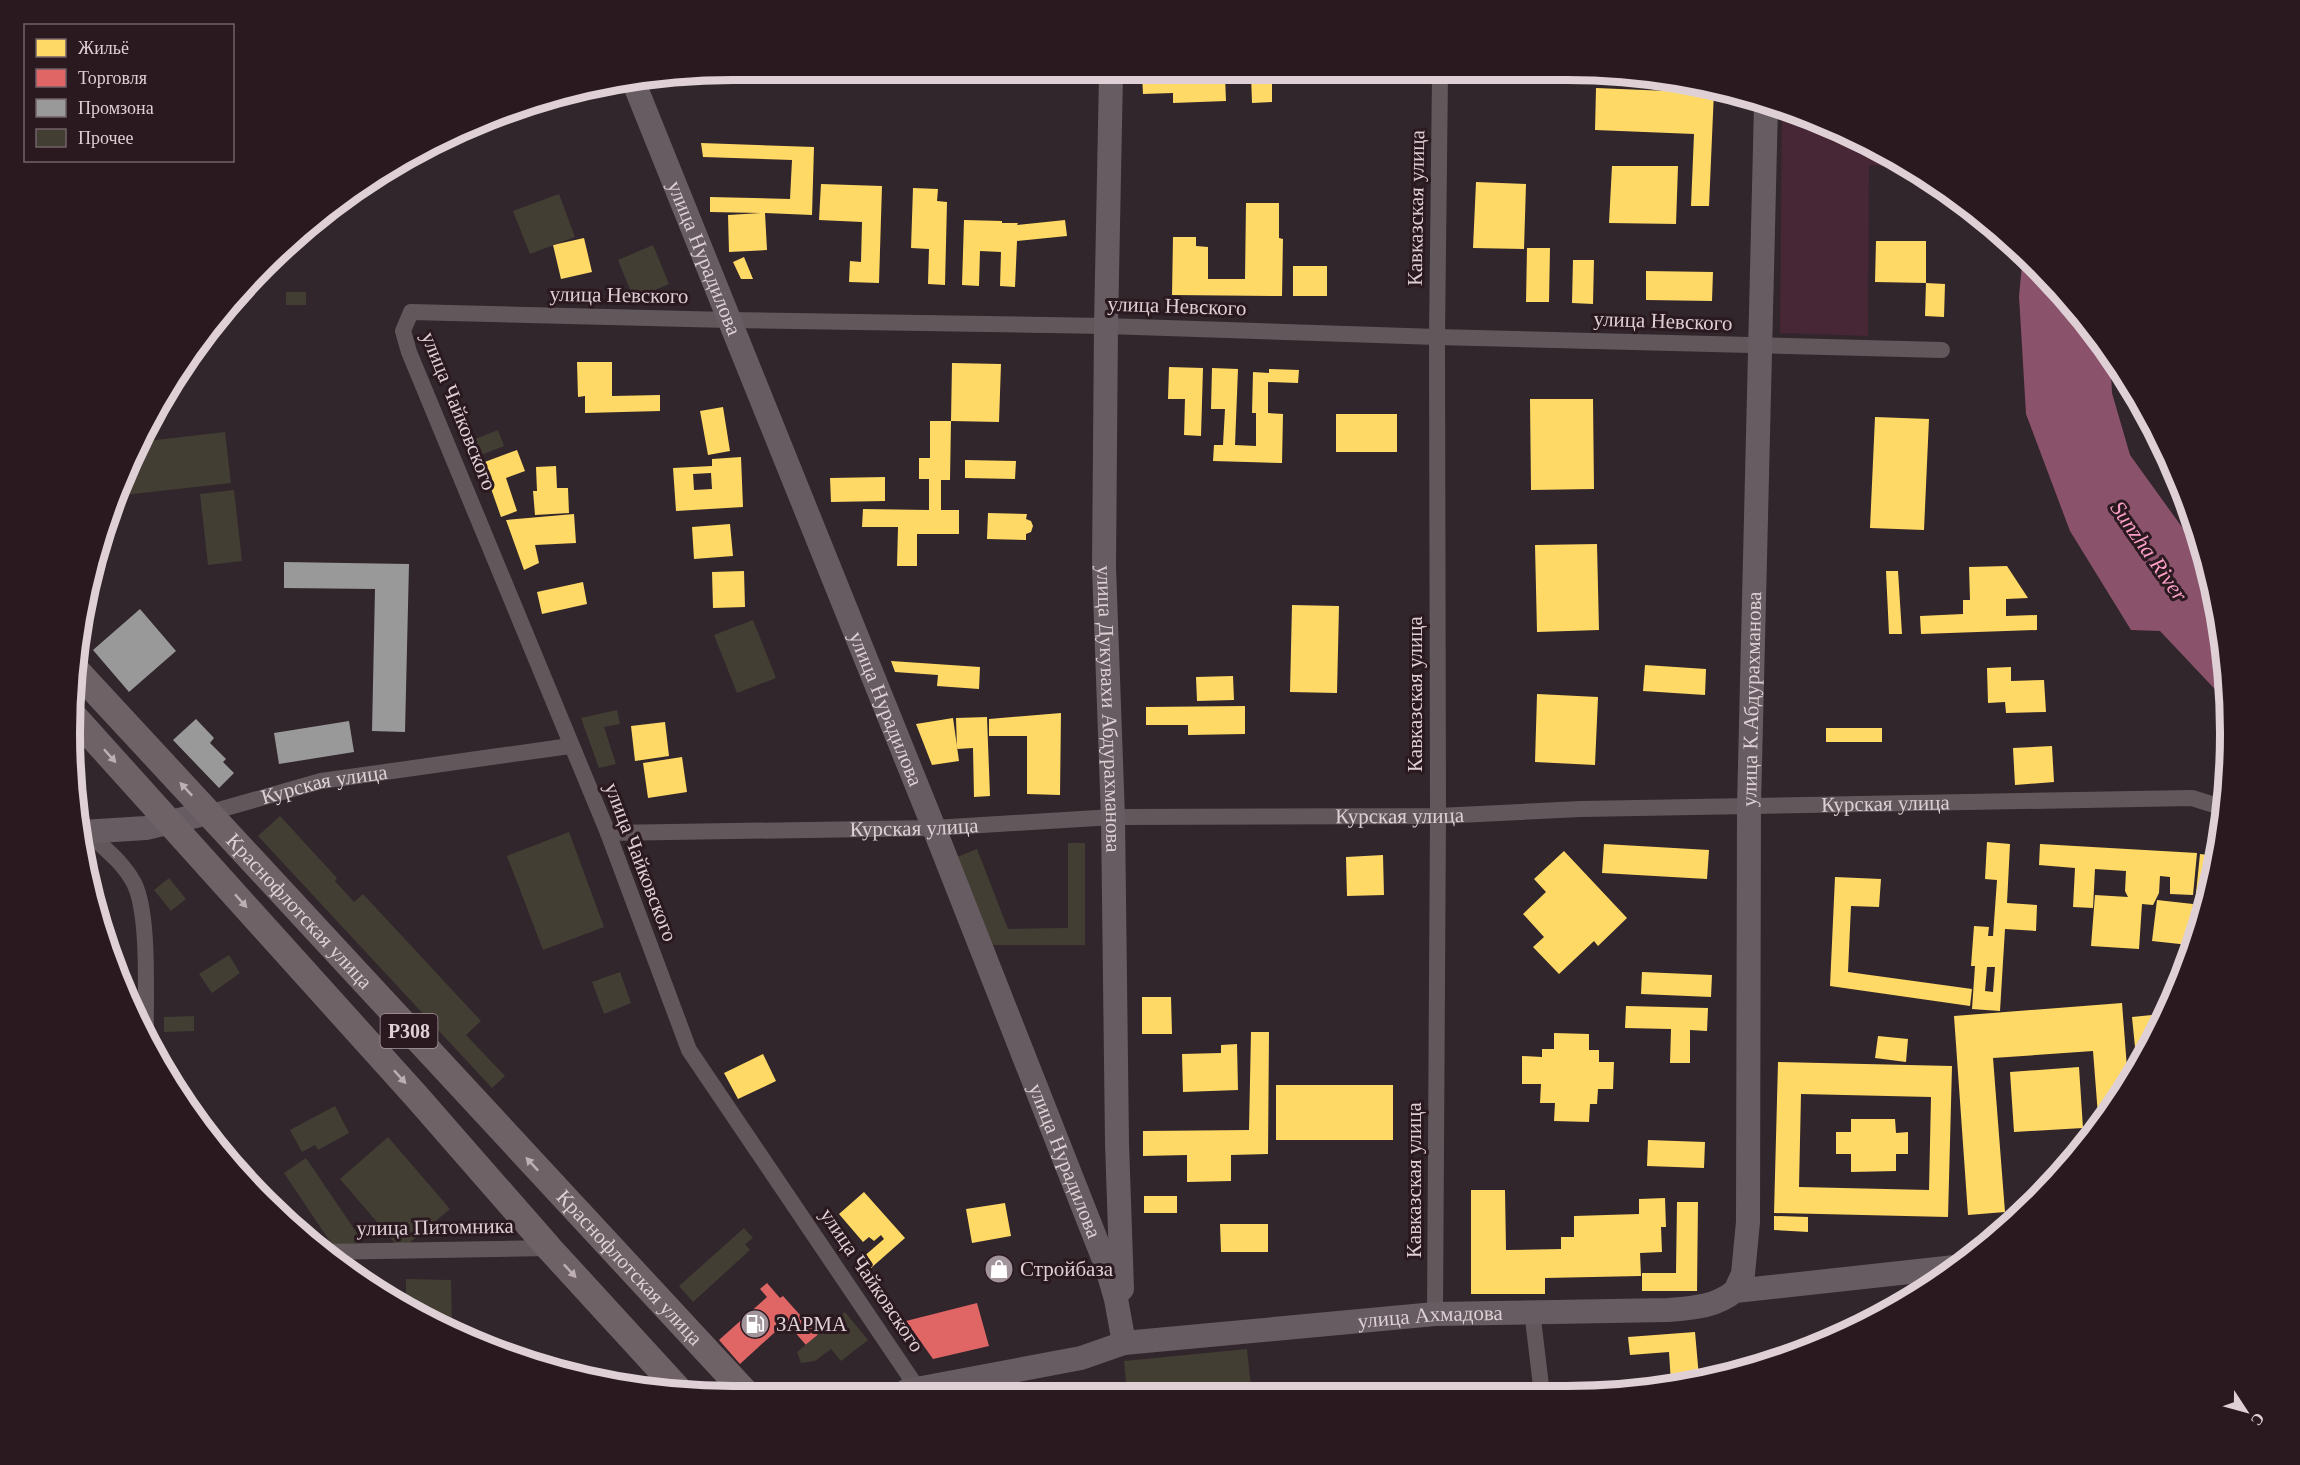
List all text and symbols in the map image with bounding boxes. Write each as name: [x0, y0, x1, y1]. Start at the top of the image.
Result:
legend: [24, 24, 234, 162]
text: Жильё: [78, 38, 129, 58]
text: Торговля: [78, 68, 147, 88]
text: Промзона: [78, 98, 154, 118]
text: Прочее: [78, 128, 134, 148]
street label: Кавказская улица: [1403, 129, 1429, 286]
street label: улица Нурадилова: [663, 177, 747, 339]
street label: улица Невского: [549, 282, 689, 308]
street label: улица Невского: [1107, 292, 1247, 320]
street label: улица Невского: [1593, 307, 1733, 335]
street label: улица Чайковского: [416, 328, 502, 494]
water label: Sunzha River: [2105, 496, 2193, 606]
street label: улица Дукувахи Абдурахманова: [1092, 565, 1125, 853]
street label: улица К.Абдурахманова: [1737, 590, 1766, 807]
street label: Кавказская улица: [1403, 615, 1427, 772]
street label: улица Нурадилова: [844, 628, 928, 790]
one-way arrow: [103, 749, 117, 764]
street label: Курская улица: [258, 760, 390, 809]
street label: улица Чайковского: [600, 779, 682, 945]
one-way arrow: [179, 782, 193, 797]
street label: Курская улица: [1821, 790, 1951, 817]
street label: Курская улица: [1335, 803, 1465, 828]
street label: Курская улица: [849, 813, 980, 841]
street label: Краснофлотская улица: [221, 828, 378, 994]
one-way arrow: [234, 893, 247, 908]
road number: P308: [380, 1014, 438, 1048]
one-way arrow: [393, 1069, 406, 1084]
street label: улица Нурадилова: [1024, 1080, 1106, 1242]
street label: Кавказская улица: [1402, 1101, 1426, 1258]
one-way arrow: [526, 1157, 540, 1171]
street label: Краснофлотская улица: [552, 1185, 708, 1351]
street label: улица Чайковского: [815, 1204, 929, 1356]
street label: улица Питомника: [356, 1214, 515, 1240]
shop icon: Стройбаза: [983, 1253, 1015, 1285]
place label: Стройбаза: [1020, 1257, 1114, 1281]
one-way arrow: [563, 1263, 577, 1278]
street label: улица Ахмадова: [1357, 1301, 1504, 1333]
fuel station icon: ЗАРМА: [739, 1308, 771, 1340]
place label: ЗАРМА: [776, 1312, 848, 1336]
north arrow: [2216, 1381, 2276, 1441]
text: С: [2247, 1410, 2268, 1429]

